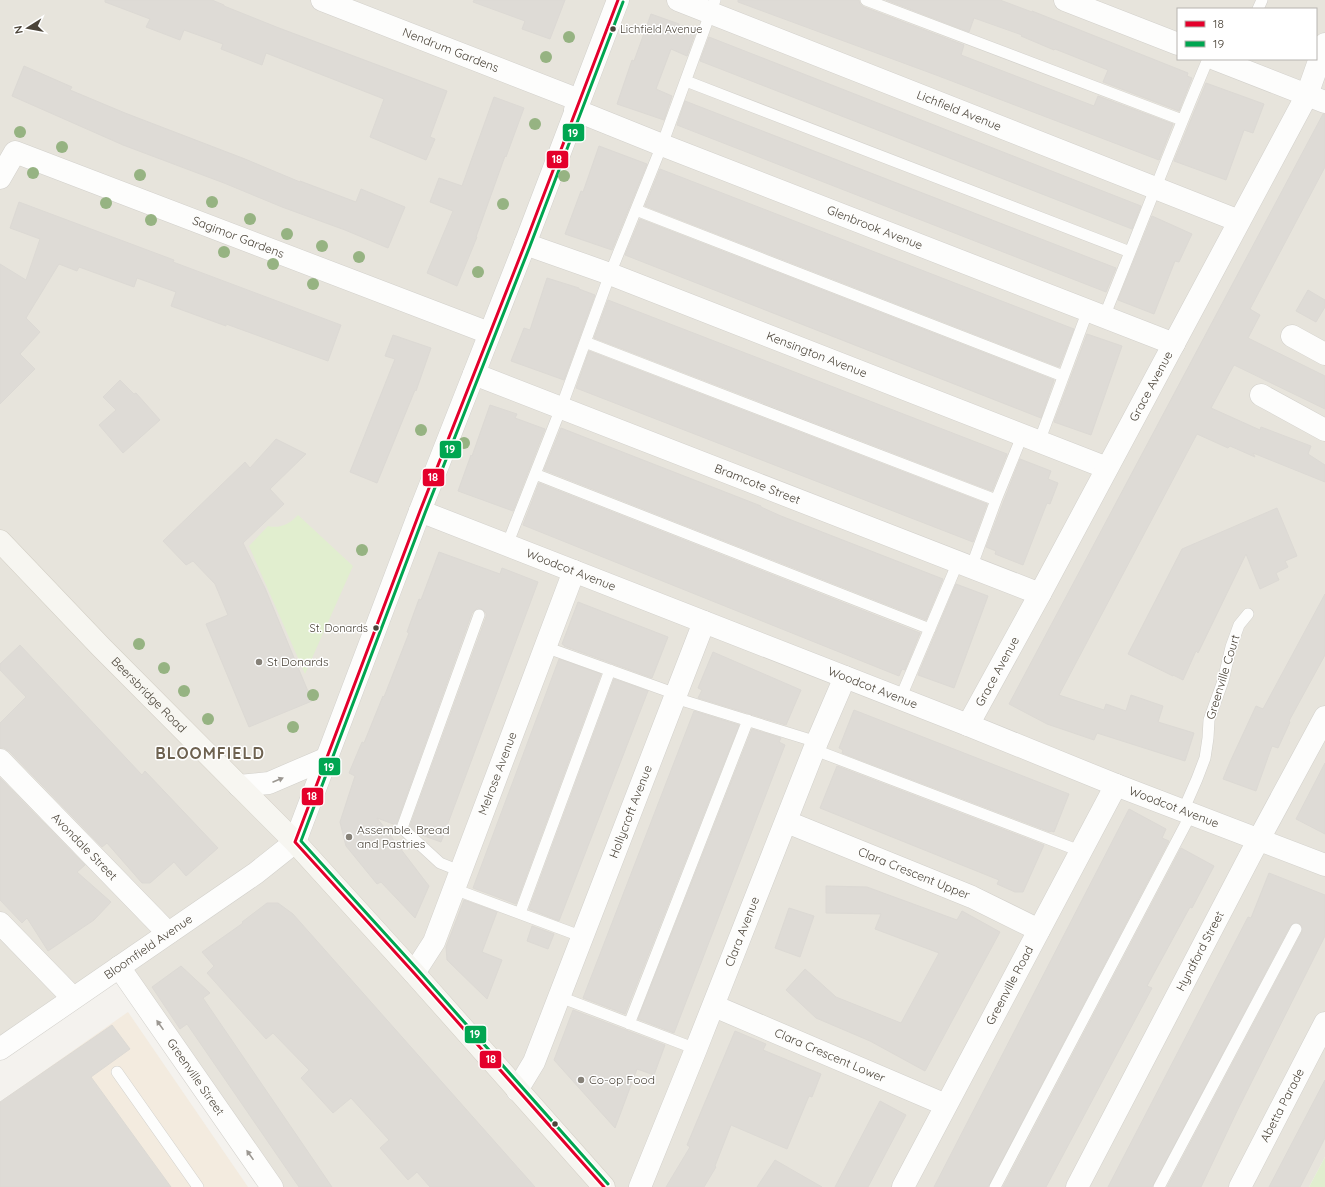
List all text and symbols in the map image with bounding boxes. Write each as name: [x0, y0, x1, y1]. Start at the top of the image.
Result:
north arrow: [8, 8, 48, 48]
legend: [1177, 8, 1317, 60]
text: 18: [1213, 16, 1224, 31]
place label: Lichfield Avenue: [620, 22, 702, 36]
street label: Nendrum Gardens: [400, 24, 501, 75]
marker: Lichfield Avenue: [608, 24, 618, 34]
text: N: [11, 25, 26, 35]
text: 19: [1213, 36, 1224, 51]
street label: Lichfield Avenue: [915, 87, 1004, 134]
line badge: 19: [562, 123, 585, 142]
text: 19: [568, 126, 578, 140]
line badge: 18: [546, 150, 569, 169]
text: 18: [552, 152, 562, 166]
street label: Glenbrook Avenue: [825, 202, 925, 253]
street label: Sagimor Gardens: [190, 212, 287, 261]
street label: Kensington Avenue: [764, 328, 870, 381]
street label: Grace Avenue: [1126, 348, 1176, 424]
line badge: 19: [439, 440, 462, 459]
text: 19: [445, 442, 455, 456]
street label: Bramcote Street: [712, 460, 803, 507]
line badge: 18: [422, 468, 445, 487]
text: 18: [428, 470, 438, 484]
street label: Woodcot Avenue: [524, 545, 618, 594]
place label: St. Donards: [310, 621, 368, 635]
marker: St. Donards: [371, 623, 381, 633]
street label: Greenville Court: [1202, 633, 1243, 721]
street label: Grace Avenue: [972, 634, 1022, 709]
street label: Beersbridge Road: [108, 654, 190, 735]
place label: St Donards: [267, 654, 329, 669]
marker: St Donards: [254, 657, 264, 667]
street label: Woodcot Avenue: [826, 663, 920, 712]
street label: Melrose Avenue: [475, 729, 520, 817]
district label: BLOOMFIELD: [155, 743, 265, 763]
line badge: 19: [318, 757, 341, 776]
text: 19: [324, 760, 334, 774]
street label: Hollycroft Avenue: [605, 763, 655, 860]
one-way arrow: [272, 776, 284, 782]
street label: Woodcot Avenue: [1127, 783, 1221, 831]
line badge: 18: [301, 787, 324, 806]
text: 18: [307, 789, 317, 803]
street label: Avondale Street: [49, 810, 121, 883]
place label: Assemble. Bread and Pastries: [357, 822, 449, 851]
marker: Assemble. Bread and Pastries: [344, 832, 354, 842]
street label: Clara Crescent Upper: [856, 844, 973, 903]
street label: Clara Avenue: [721, 894, 762, 969]
street label: Hyndford Street: [1173, 908, 1227, 994]
street label: Bloomfield Avenue: [101, 911, 195, 982]
street label: Greenville Road: [982, 943, 1036, 1027]
one-way arrow: [156, 1020, 164, 1031]
line badge: 19: [464, 1025, 487, 1044]
street label: Clara Crescent Lower: [772, 1025, 888, 1085]
text: 19: [470, 1027, 480, 1041]
street label: Greenville Street: [164, 1035, 228, 1118]
line badge: 18: [479, 1050, 502, 1069]
text: 18: [486, 1052, 496, 1066]
street label: Abetta Parade: [1257, 1066, 1307, 1144]
place label: Co-op Food: [589, 1072, 655, 1087]
marker: Co-op Food: [576, 1075, 586, 1085]
unlabelled marker: [550, 1119, 560, 1129]
one-way arrow: [246, 1150, 254, 1160]

